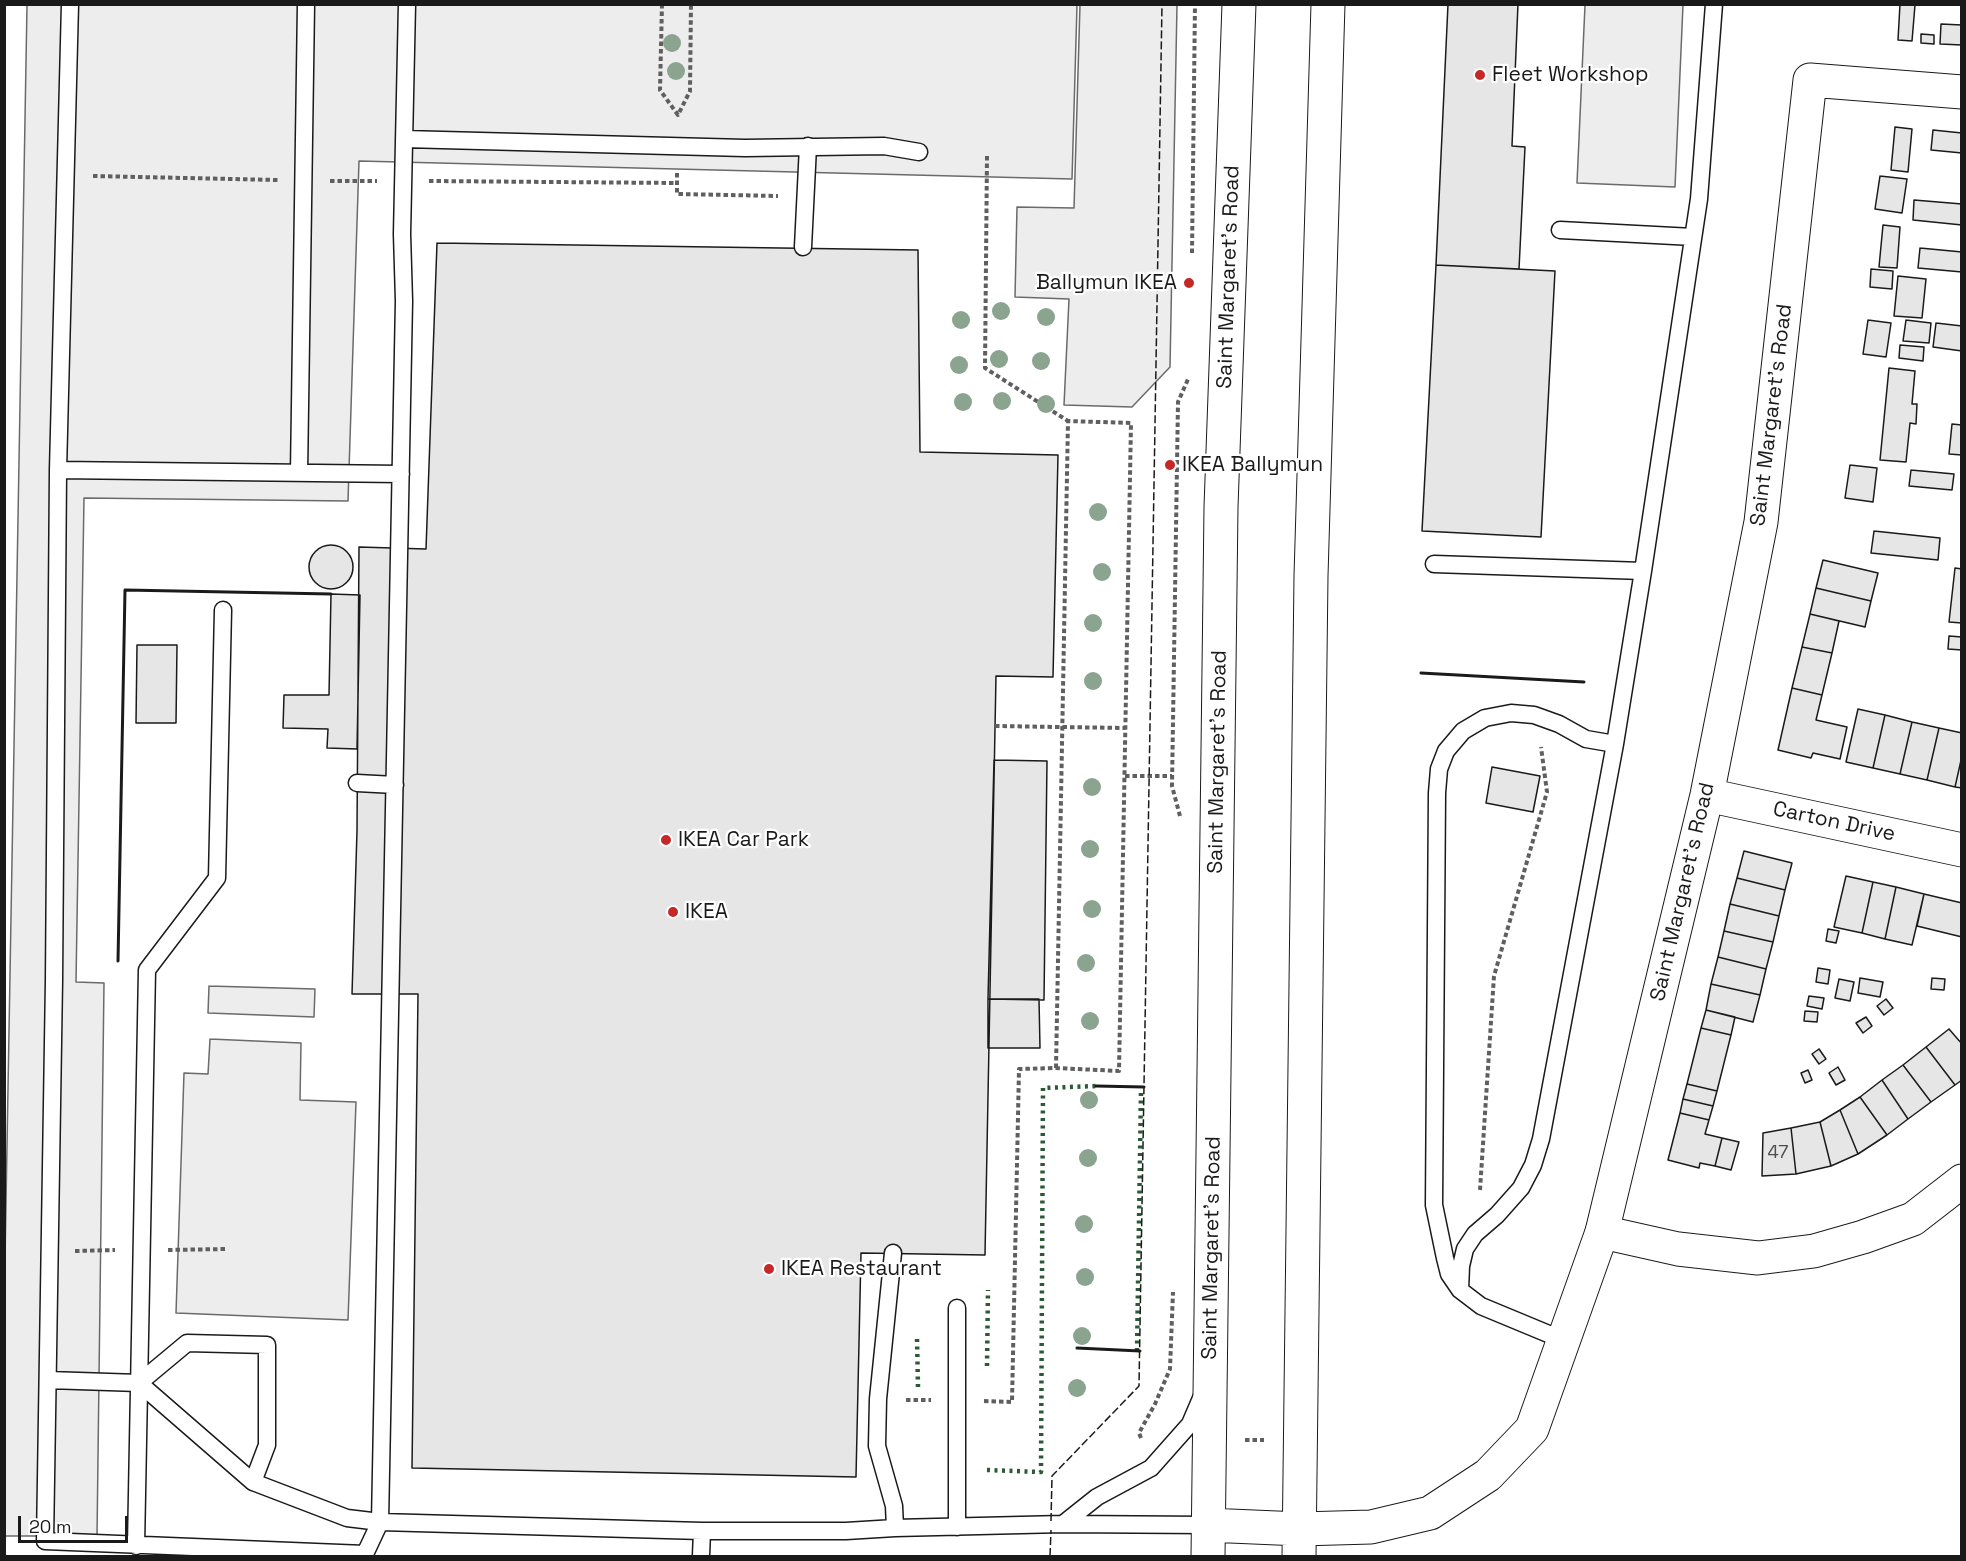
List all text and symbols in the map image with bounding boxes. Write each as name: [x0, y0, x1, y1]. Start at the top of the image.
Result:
place label: Fleet Workshop: [1492, 62, 1648, 88]
marker: Fleet Workshop: [1473, 68, 1487, 82]
street label: Saint Margaret's Road: [1213, 165, 1245, 389]
place label: Ballymun IKEA: [1036, 270, 1177, 296]
marker: Ballymun IKEA: [1182, 276, 1196, 290]
street label: Saint Margaret's Road: [1746, 303, 1798, 527]
place label: IKEA Ballymun: [1182, 452, 1323, 478]
marker: IKEA Ballymun: [1163, 458, 1177, 472]
street label: Saint Margaret's Road: [1203, 650, 1233, 874]
street label: Saint Margaret's Road: [1646, 780, 1720, 1004]
street label: Carton Drive: [1771, 797, 1897, 847]
place label: IKEA Car Park: [678, 827, 809, 853]
marker: IKEA Car Park: [659, 833, 673, 847]
place label: IKEA: [685, 899, 728, 925]
marker: IKEA: [666, 905, 680, 919]
street label: Saint Margaret's Road: [1197, 1136, 1227, 1360]
house number: 47: [1768, 1142, 1788, 1164]
place label: IKEA Restaurant: [781, 1256, 942, 1282]
marker: IKEA Restaurant: [762, 1262, 776, 1276]
scale bar: [21, 1504, 130, 1542]
text: 20 m: [29, 1515, 72, 1538]

